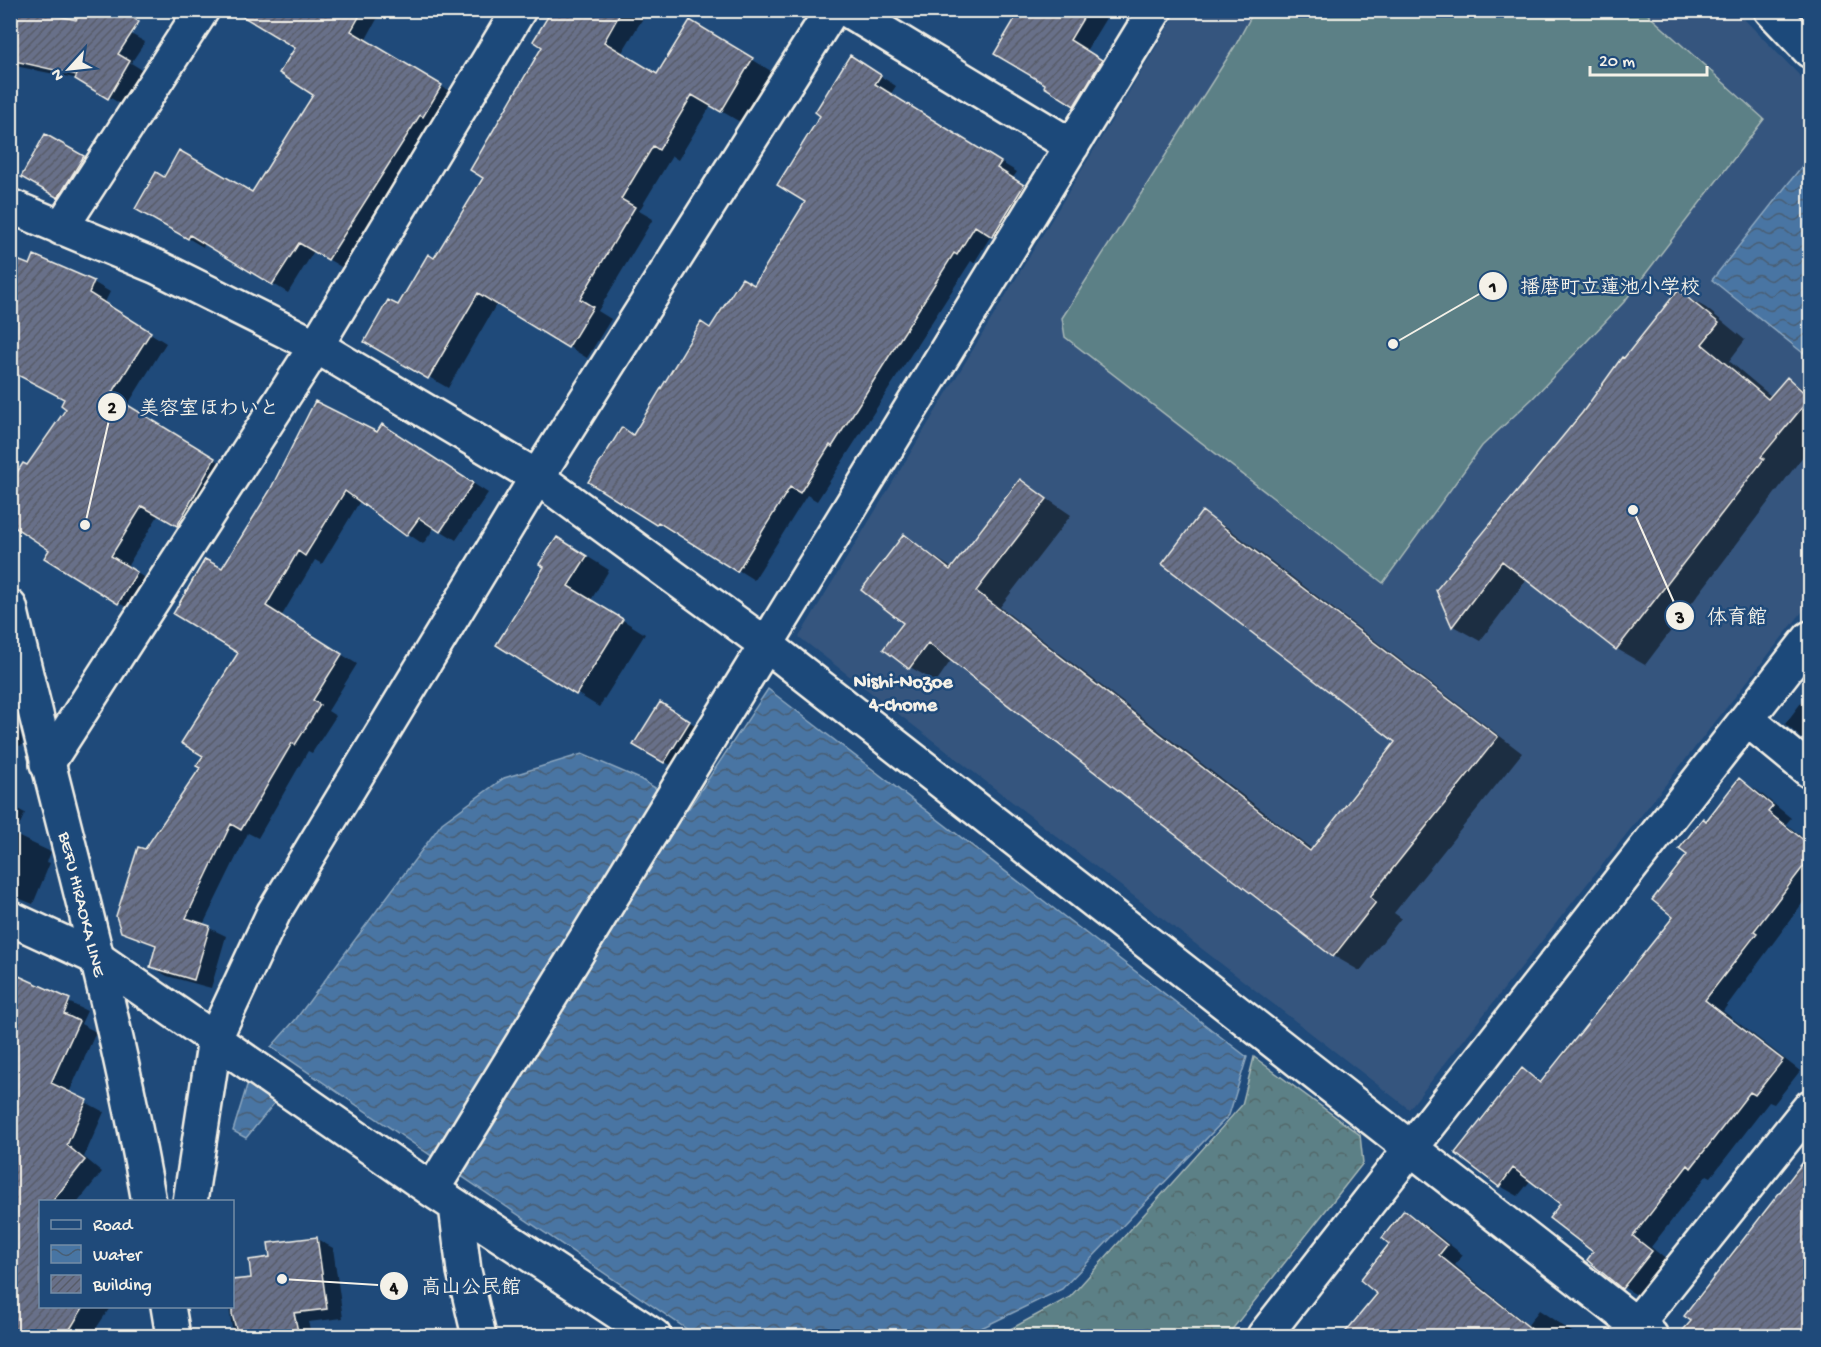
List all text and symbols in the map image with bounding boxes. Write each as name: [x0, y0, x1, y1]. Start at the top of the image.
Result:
north arrow: [39, 39, 99, 99]
scale bar: [1590, 39, 1707, 77]
text: 20 m: [1599, 52, 1635, 73]
text: N: [48, 65, 70, 83]
callout: 播磨町立蓮池小学校: [1478, 267, 1712, 305]
text: 播磨町立蓮池小学校: [1520, 276, 1700, 301]
text: 1: [1488, 278, 1497, 299]
callout: 美容室ほわいと: [97, 388, 291, 426]
text: 美容室ほわいと: [139, 397, 279, 422]
text: 2: [108, 399, 117, 420]
callout: 体育館: [1665, 597, 1779, 635]
text: 体育館: [1707, 606, 1767, 631]
text: 3: [1674, 609, 1685, 630]
district label: Nishi-Nozoe 4-chome: [853, 672, 953, 718]
street label: BEFU HIRAOKA LINE: [52, 829, 109, 980]
legend: [39, 1200, 234, 1308]
text: Road: [93, 1216, 134, 1237]
text: Water: [93, 1246, 143, 1267]
callout: 高山公民館: [379, 1267, 533, 1305]
text: Building: [92, 1276, 152, 1297]
text: 高山公民館: [421, 1276, 521, 1301]
text: 4: [389, 1279, 399, 1300]

